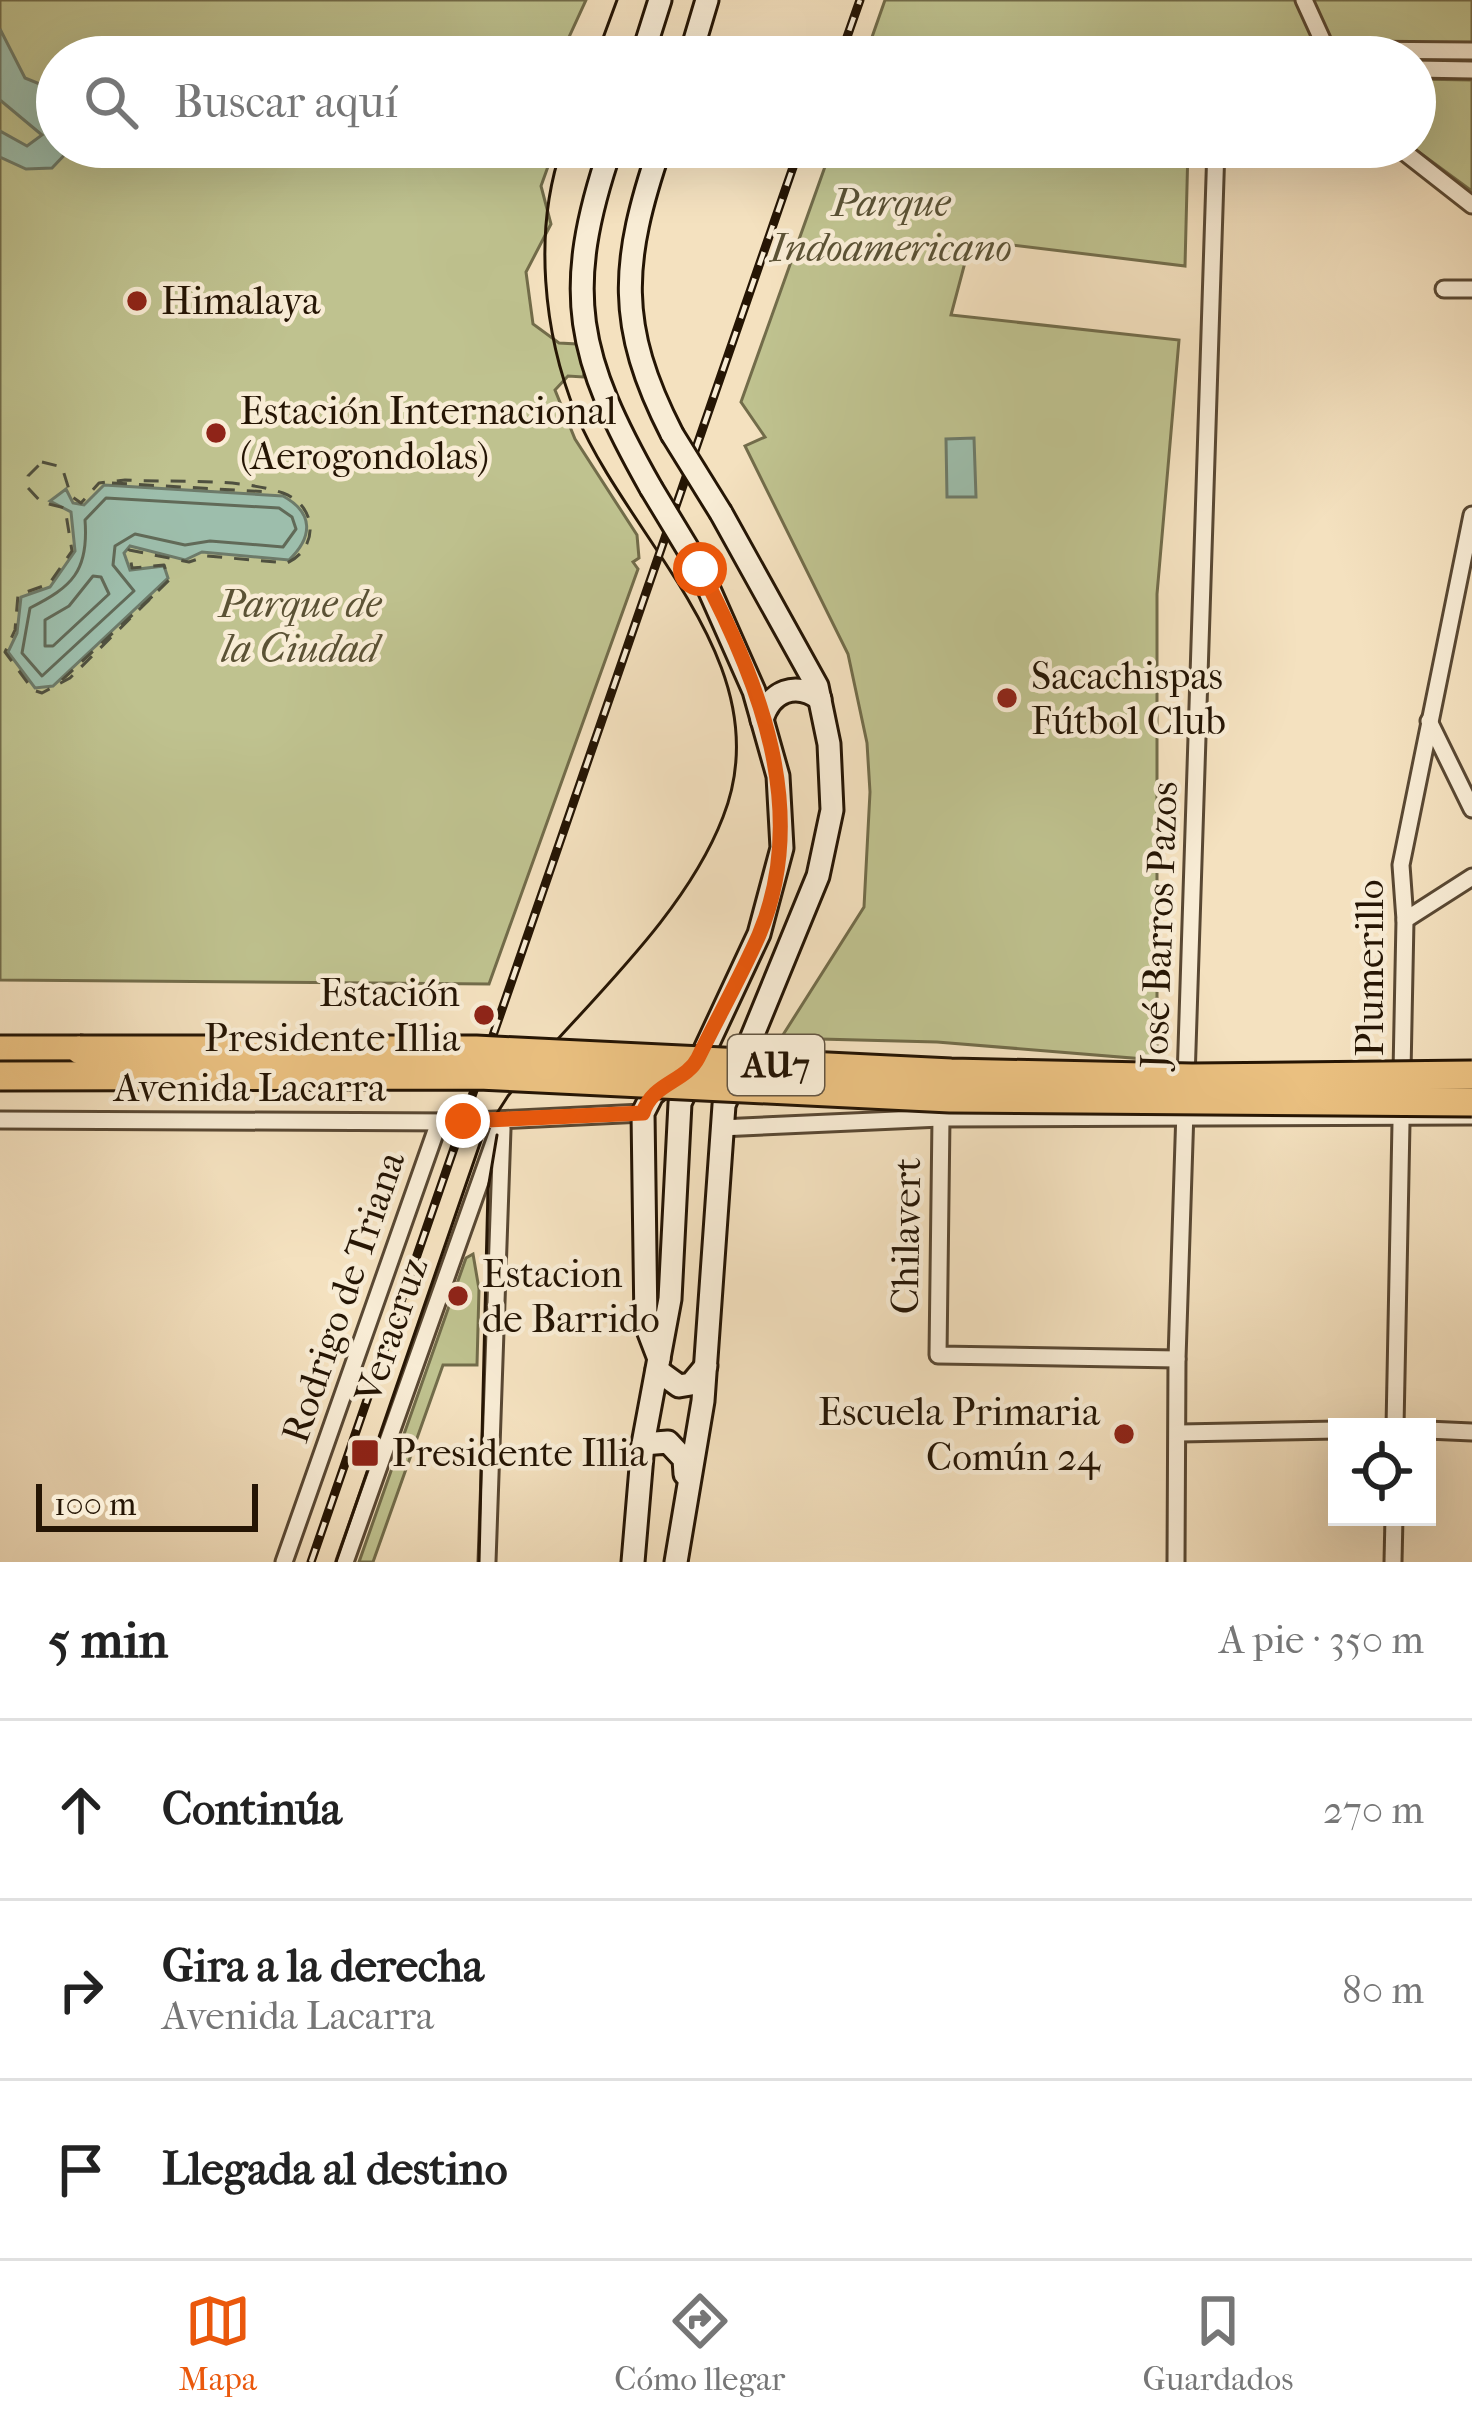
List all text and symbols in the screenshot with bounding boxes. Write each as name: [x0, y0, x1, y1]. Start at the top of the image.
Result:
search box: [36, 36, 1436, 168]
icon: search: [78, 69, 144, 135]
text: Buscar aquí: [174, 76, 398, 129]
park label: Parque Indoamericano: [769, 180, 1012, 271]
place label: Himalaya: [161, 278, 321, 324]
marker: Himalaya: [124, 288, 150, 314]
place label: Estación Internacional (Aerogondolas): [240, 388, 617, 479]
marker: Estación Internacional (Aerogondolas): [203, 420, 229, 446]
route start: [673, 542, 727, 596]
park label: Parque de la Ciudad: [217, 581, 384, 672]
place label: Sacachispas Fútbol Club: [1031, 653, 1226, 744]
marker: Sacachispas Fútbol Club: [994, 685, 1020, 711]
street label: José Barros Pazos: [1131, 781, 1187, 1072]
street label: Plumerillo: [1347, 880, 1393, 1056]
place label: Estación Presidente Illia: [204, 970, 461, 1061]
marker: Estación Presidente Illia: [471, 1002, 497, 1028]
road number: AU7: [728, 1035, 824, 1095]
street label: Avenida Lacarra: [112, 1065, 387, 1111]
route end: [436, 1094, 490, 1148]
street label: Rodrigo de Triana: [272, 1144, 415, 1449]
street label: Chilavert: [882, 1157, 930, 1315]
street label: Veracruz: [344, 1251, 437, 1410]
place label: Estacion de Barrido: [482, 1251, 660, 1342]
marker: Estacion de Barrido: [445, 1283, 471, 1309]
place label: Escuela Primaria Común 24: [818, 1389, 1101, 1480]
map controls: [1328, 1418, 1436, 1526]
button: locate: [1328, 1418, 1436, 1526]
marker: Escuela Primaria Común 24: [1111, 1421, 1137, 1447]
place label: Presidente Illia: [392, 1430, 649, 1476]
marker: Presidente Illia: [349, 1437, 381, 1469]
scale bar: [36, 1478, 258, 1531]
text: 100 m: [54, 1485, 137, 1524]
text: 5 min: [48, 1610, 168, 1670]
text: A pie · 350 m: [1219, 1617, 1424, 1663]
icon: ahead: [48, 1777, 114, 1843]
text: Continúa: [162, 1783, 342, 1836]
text: 270 m: [1323, 1787, 1424, 1833]
text: Gira a la derecha: [162, 1940, 484, 1993]
icon: right: [48, 1957, 114, 2023]
text: 80 m: [1342, 1967, 1424, 2013]
text: Avenida Lacarra: [162, 1993, 434, 2039]
icon: arrive: [48, 2137, 114, 2203]
text: Llegada al destino: [162, 2143, 508, 2196]
tab: Mapa: [179, 2288, 257, 2399]
tab: Cómo llegar: [614, 2288, 785, 2399]
tab: Guardados: [1142, 2288, 1293, 2399]

